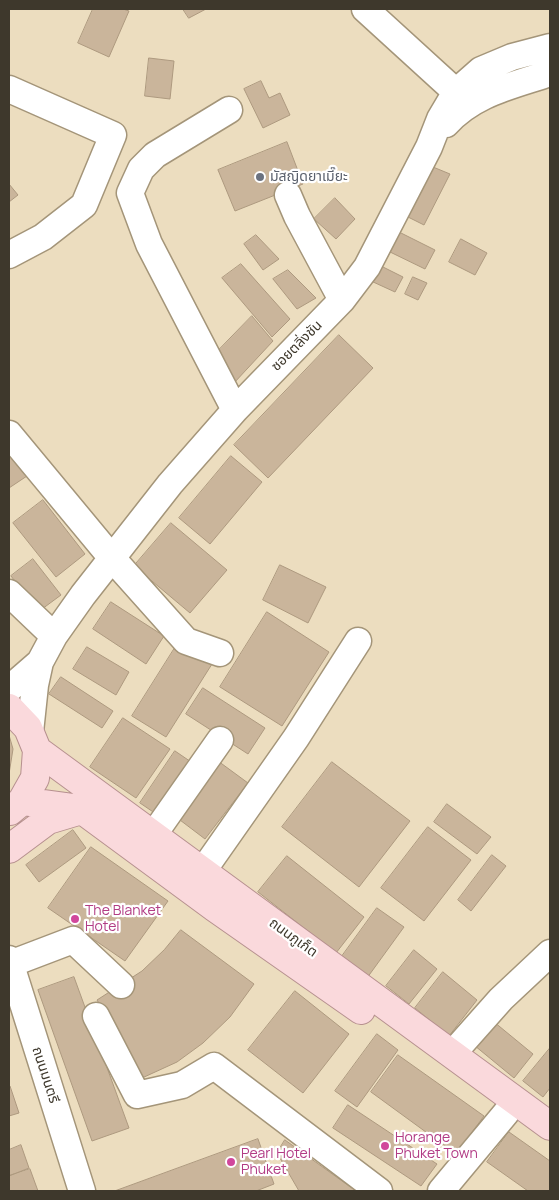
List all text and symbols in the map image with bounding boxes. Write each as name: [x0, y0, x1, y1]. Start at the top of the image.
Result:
place label: มัสญิดยาเมี๊ยะ: [270, 169, 348, 185]
marker: มัสญิดยาเมี๊ยะ: [254, 171, 266, 183]
street label: ซอยตลิ่งชัน: [268, 317, 326, 375]
place label: The Blanket Hotel: [85, 903, 161, 936]
marker: The Blanket Hotel: [69, 913, 81, 925]
street label: ถนนภูเก็ต: [266, 915, 320, 961]
street label: ถนนมนตรี: [28, 1045, 62, 1105]
place label: Horange Phuket Town: [395, 1130, 478, 1162]
marker: Horange Phuket Town: [379, 1140, 391, 1152]
place label: Pearl Hotel Phuket: [241, 1146, 311, 1178]
marker: Pearl Hotel Phuket: [225, 1156, 237, 1168]

